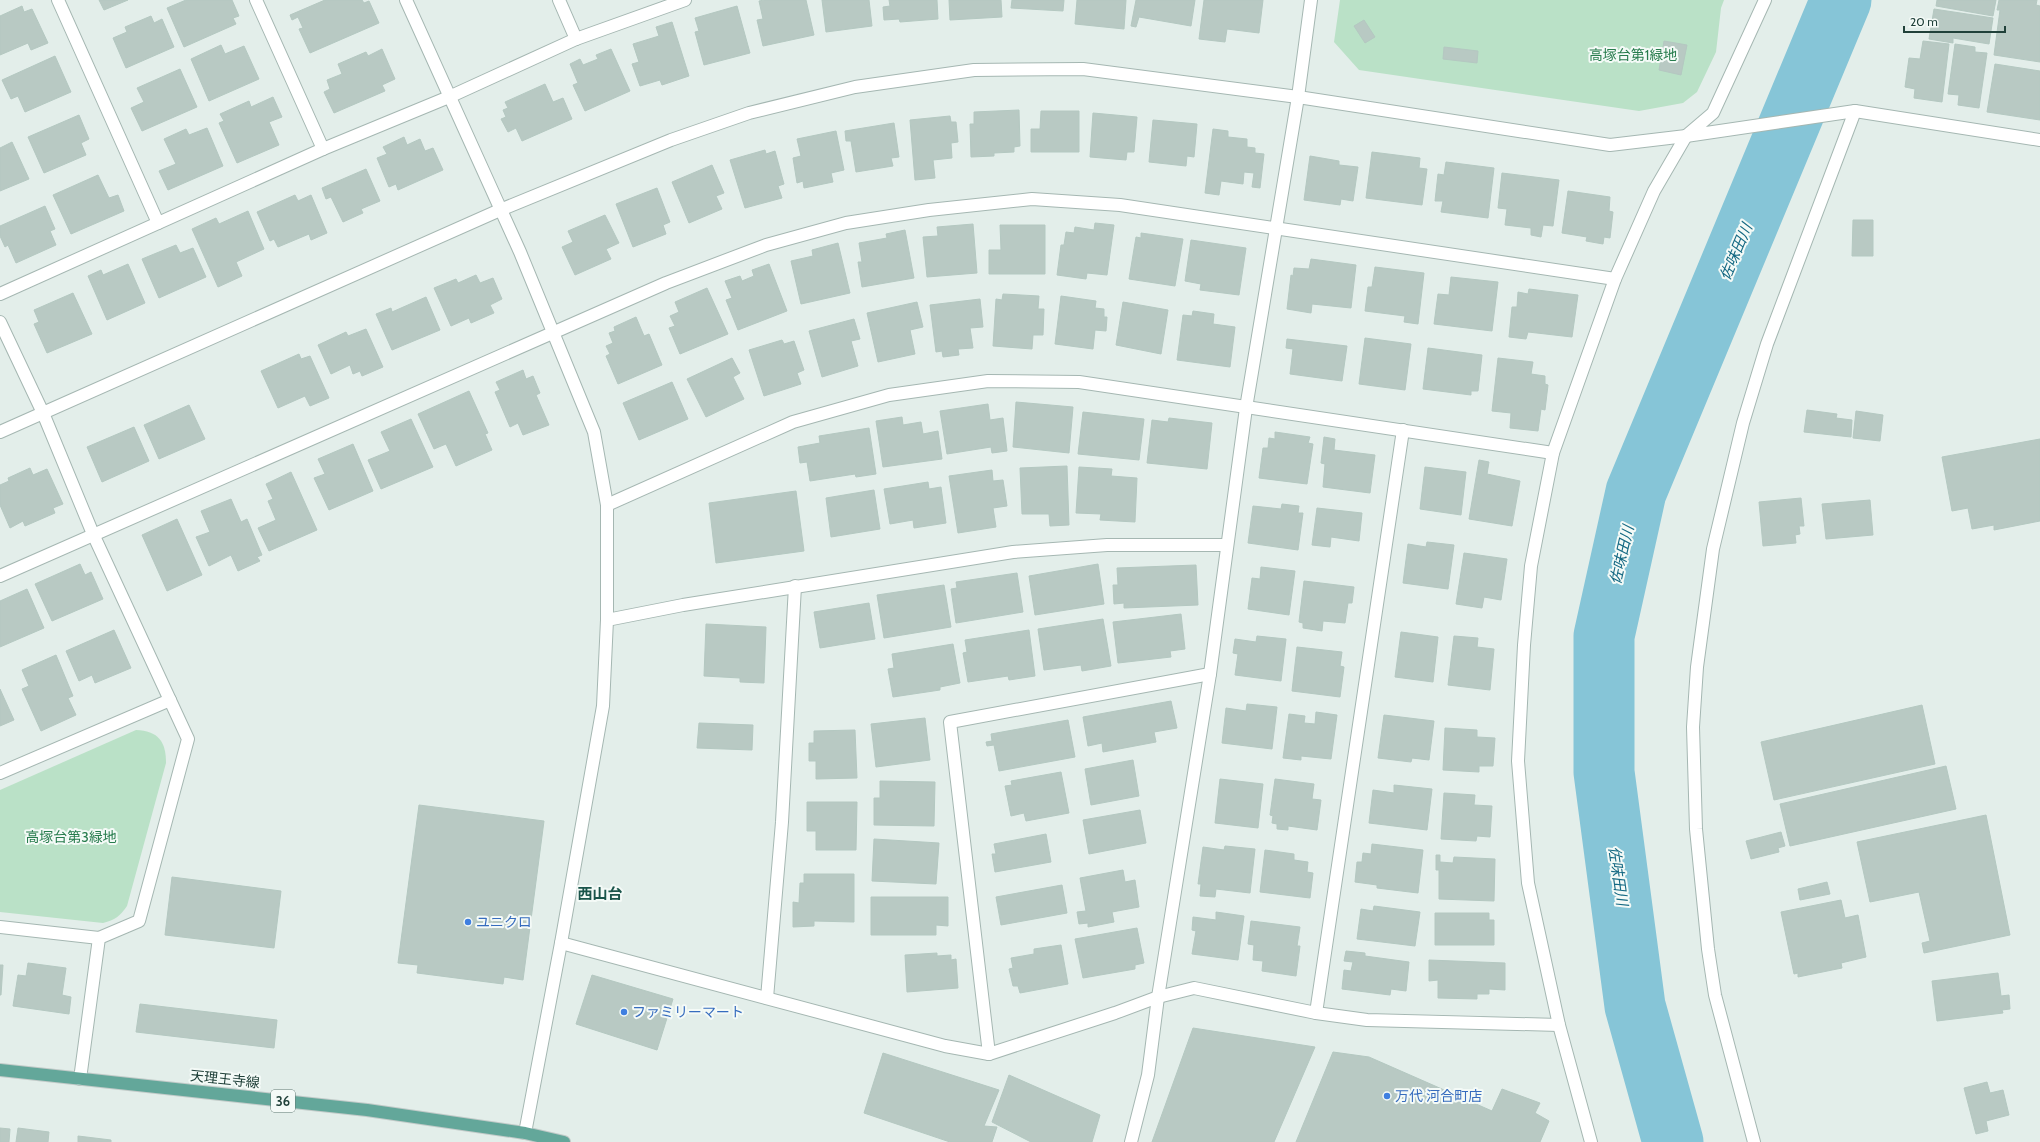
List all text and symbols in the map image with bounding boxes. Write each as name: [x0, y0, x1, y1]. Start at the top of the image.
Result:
scale bar: [1904, 8, 2005, 34]
text: 20 m: [1910, 14, 1938, 29]
park label: 高塚台第1緑地: [1589, 46, 1677, 64]
water label: 佐味田川: [1716, 219, 1757, 283]
water label: 佐味田川: [1606, 522, 1638, 586]
park label: 高塚台第3緑地: [25, 828, 117, 846]
water label: 佐味田川: [1605, 845, 1631, 909]
district label: 西山台: [577, 885, 623, 903]
place label: ユニクロ: [476, 913, 532, 931]
marker: ユニクロ: [463, 917, 473, 927]
place label: ファミリーマート: [632, 1003, 744, 1021]
marker: ファミリーマート: [619, 1007, 629, 1017]
street label: 天理王寺線: [189, 1066, 261, 1092]
place label: 万代 河合町店: [1395, 1087, 1482, 1105]
road number: 36: [271, 1090, 295, 1112]
marker: 万代 河合町店: [1382, 1091, 1392, 1101]

